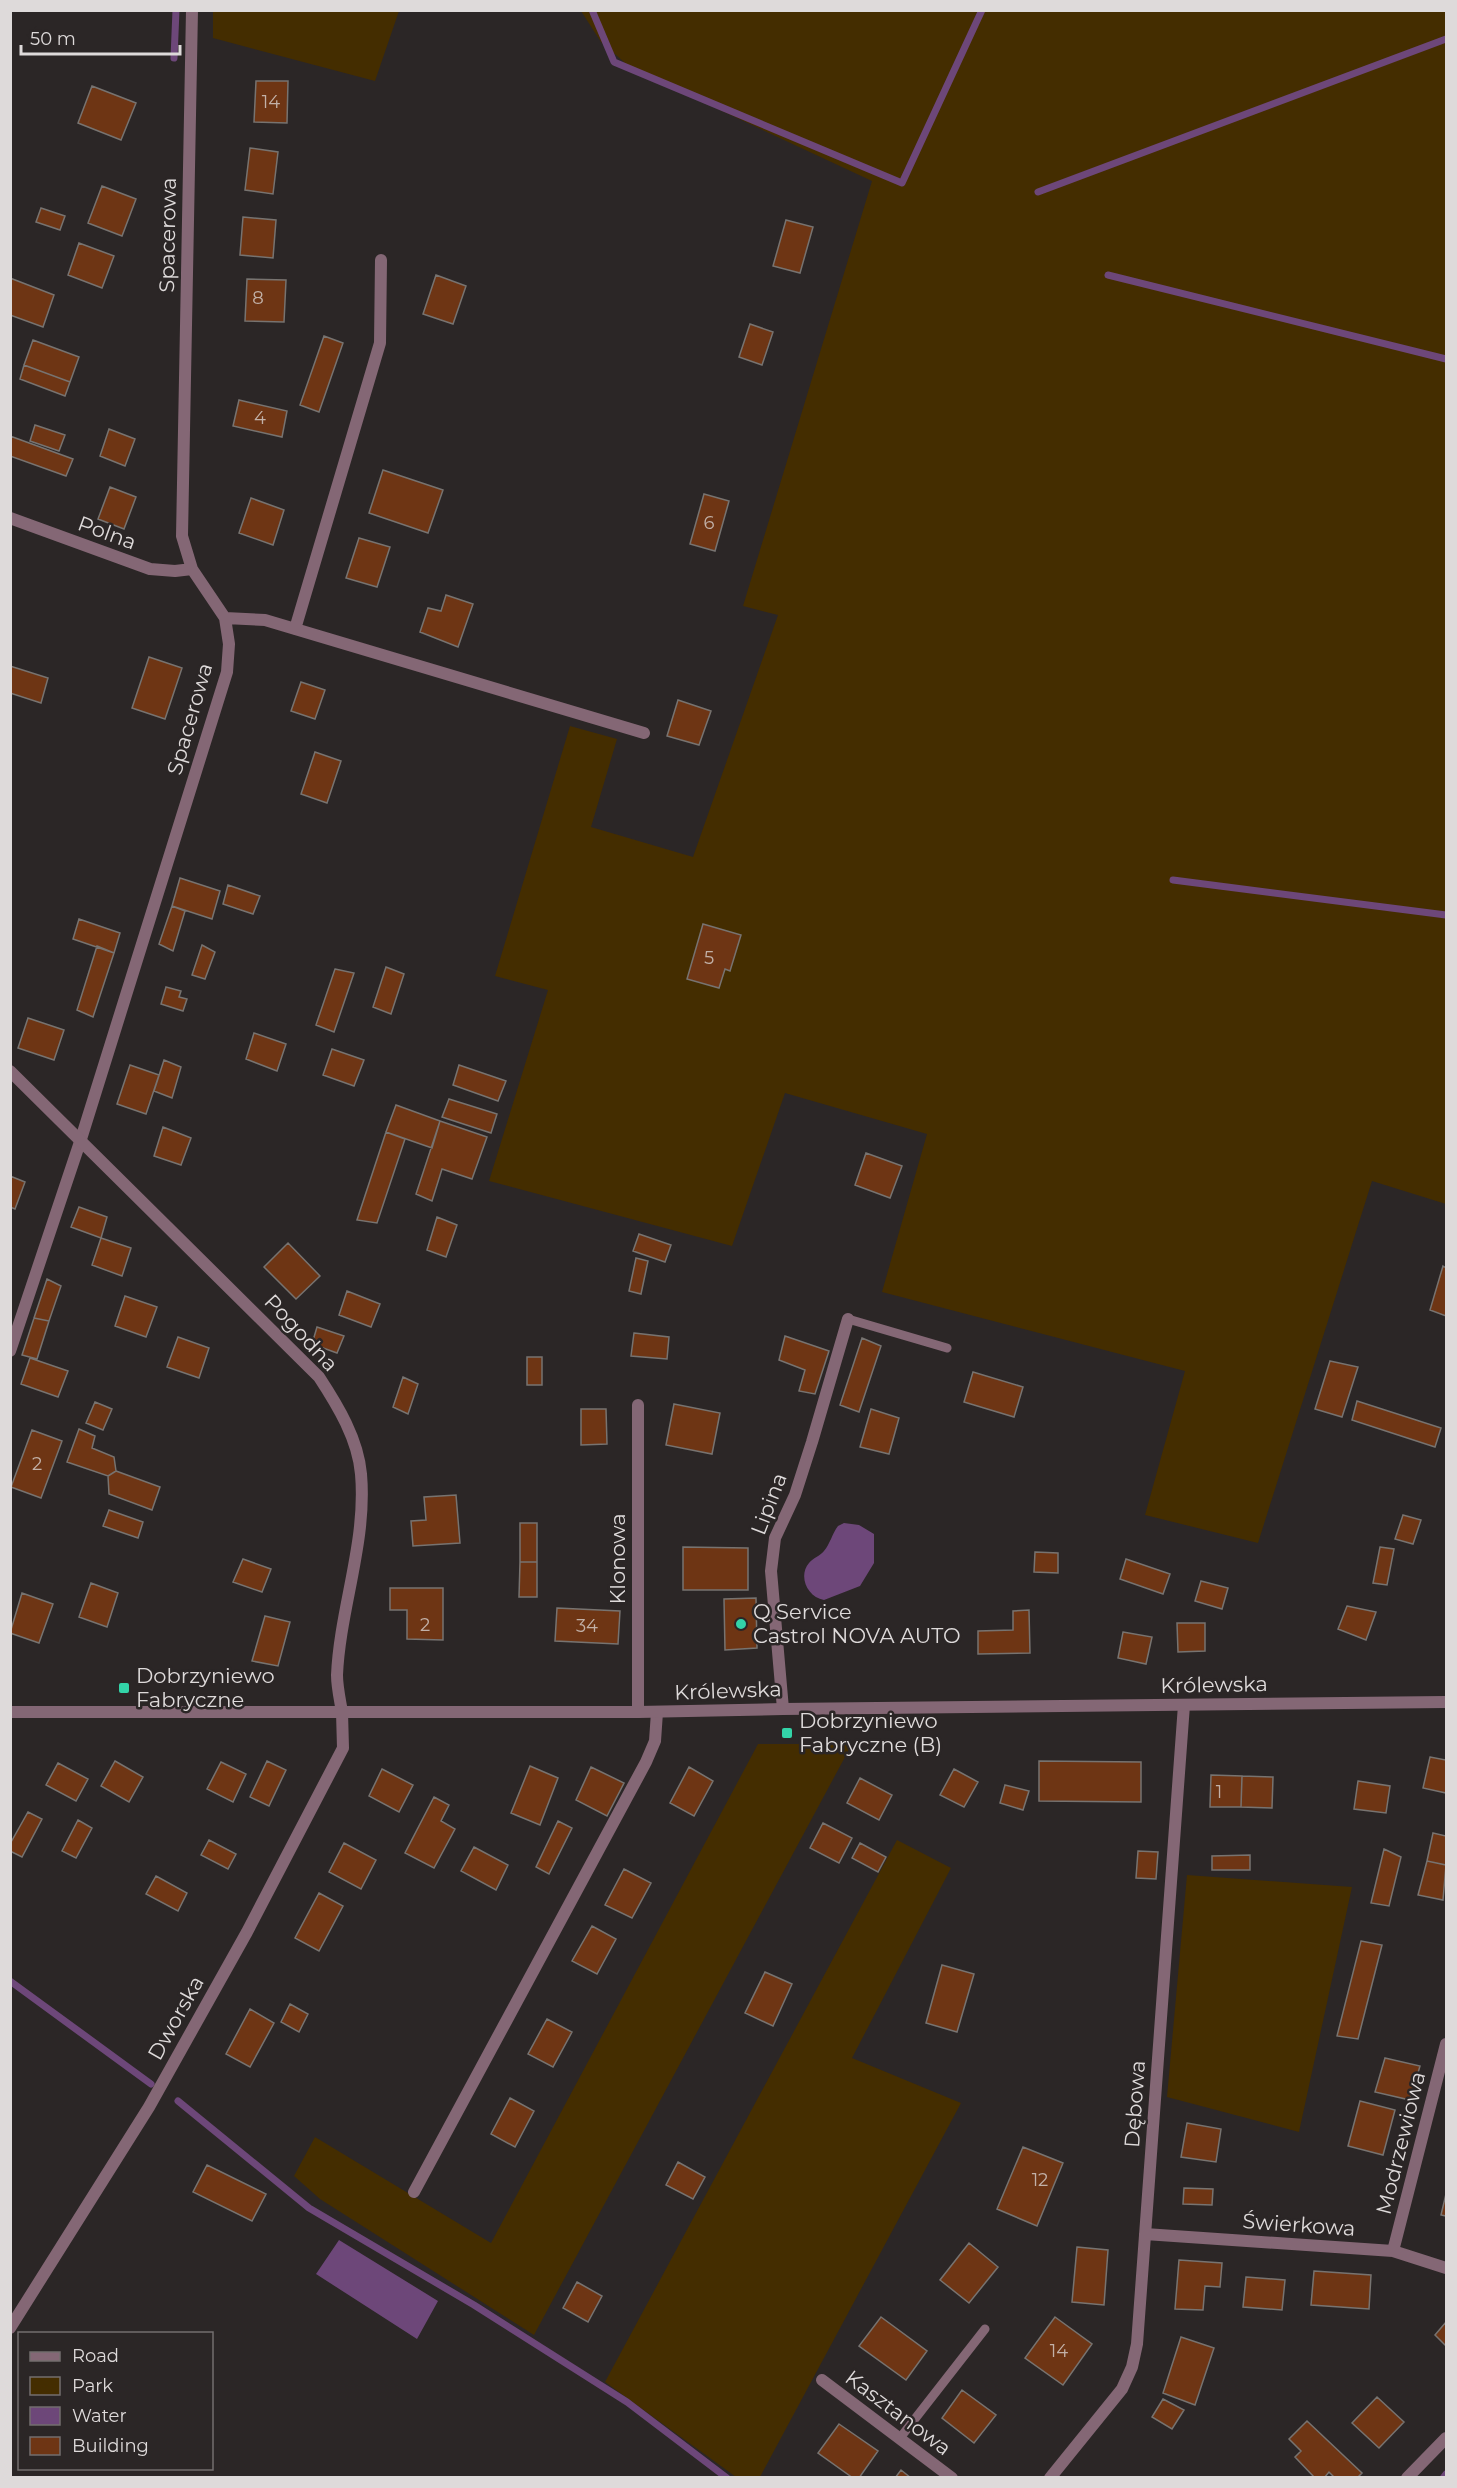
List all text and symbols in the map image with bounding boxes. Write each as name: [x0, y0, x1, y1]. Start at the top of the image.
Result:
scale bar: [21, 18, 180, 56]
text: 50 m: [30, 28, 76, 50]
house number: 14: [262, 91, 280, 113]
street label: Spacerowa: [154, 177, 181, 293]
house number: 8: [252, 287, 264, 309]
house number: 4: [254, 407, 266, 429]
street label: Polna: [75, 510, 140, 555]
house number: 6: [704, 512, 715, 534]
street label: Spacerowa: [162, 660, 217, 778]
house number: 5: [704, 947, 714, 969]
street label: Pogodna: [259, 1289, 343, 1376]
house number: 2: [32, 1453, 42, 1475]
street label: Lipina: [745, 1469, 792, 1538]
street label: Klonowa: [605, 1513, 630, 1605]
place label: Q Service Castrol NOVA AUTO: [753, 1599, 961, 1648]
house number: 2: [420, 1614, 430, 1636]
house number: 34: [576, 1615, 598, 1637]
marker: Q Service Castrol NOVA AUTO: [734, 1617, 748, 1631]
place label: Dobrzyniewo Fabryczne: [136, 1663, 275, 1712]
street label: Królewska: [1160, 1671, 1268, 1698]
street label: Królewska: [674, 1676, 782, 1705]
marker: Dobrzyniewo Fabryczne: [117, 1681, 131, 1695]
place label: Dobrzyniewo Fabryczne (B): [799, 1708, 942, 1757]
marker: Dobrzyniewo Fabryczne (B): [780, 1726, 794, 1740]
house number: 1: [1216, 1781, 1222, 1803]
street label: Dworska: [142, 1971, 209, 2064]
street label: Dębowa: [1119, 2059, 1150, 2149]
street label: Modrzewiowa: [1371, 2069, 1430, 2217]
house number: 12: [1032, 2169, 1048, 2191]
street label: Świerkowa: [1242, 2208, 1356, 2241]
legend: [18, 2332, 213, 2470]
house number: 14: [1050, 2340, 1068, 2362]
text: Road: [72, 2345, 119, 2367]
street label: Kasztanowa: [840, 2365, 956, 2460]
text: Park: [72, 2375, 113, 2397]
text: Water: [72, 2405, 127, 2427]
text: Building: [72, 2435, 149, 2457]

